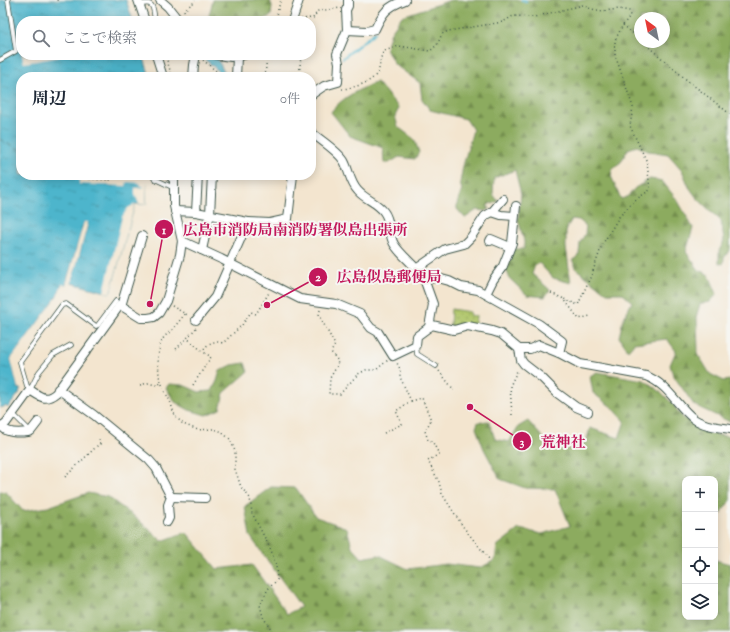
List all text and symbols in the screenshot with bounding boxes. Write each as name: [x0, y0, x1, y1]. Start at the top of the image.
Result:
north arrow: [634, 12, 670, 48]
search box: [16, 16, 316, 60]
icon: search: [30, 27, 52, 49]
text: ここで検索: [62, 29, 137, 50]
text: 周辺: [32, 88, 66, 112]
text: 0件: [280, 91, 300, 109]
callout: 広島市消防局南消防署似島出張所: [154, 216, 415, 243]
text: 広島市消防局南消防署似島出張所: [182, 221, 408, 242]
text: 1: [161, 222, 167, 240]
callout: 広島似島郵便局: [308, 264, 449, 291]
text: 広島似島郵便局: [336, 268, 442, 289]
text: 2: [315, 269, 321, 287]
callout: 荒神社: [512, 428, 593, 455]
text: 荒神社: [540, 433, 586, 454]
text: 3: [520, 434, 525, 452]
map controls: [682, 476, 718, 620]
button: +: [682, 476, 718, 512]
button: −: [682, 512, 718, 548]
button: locate: [682, 548, 718, 584]
button: layers: [682, 584, 718, 620]

